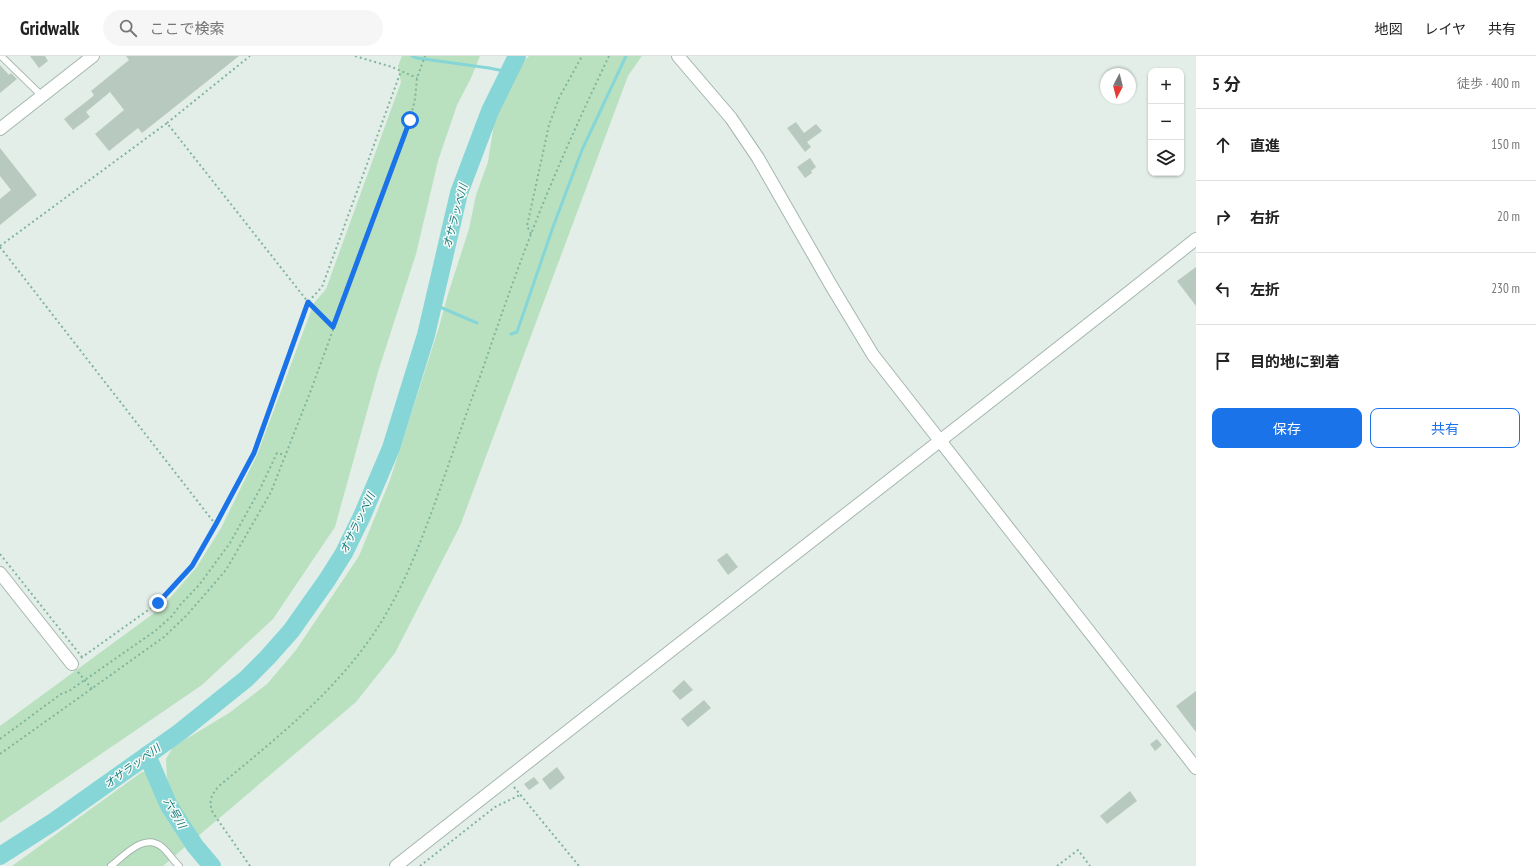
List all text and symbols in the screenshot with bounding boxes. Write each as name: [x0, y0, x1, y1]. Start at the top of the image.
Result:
search box: [103, 10, 383, 46]
text: Gridwalk: [20, 16, 79, 40]
icon: search: [117, 17, 139, 39]
text: ここで検索: [149, 19, 224, 38]
text: 地図: [1374, 20, 1402, 38]
text: レイヤ: [1424, 20, 1466, 38]
text: 共有: [1488, 20, 1516, 38]
north arrow: [1100, 68, 1136, 104]
map controls: [1148, 68, 1184, 176]
button: +: [1148, 68, 1184, 104]
text: 5 分: [1212, 73, 1241, 95]
text: 徒歩 · 400 m: [1457, 75, 1520, 92]
button: −: [1148, 104, 1184, 140]
route start: [401, 111, 419, 129]
icon: ahead: [1212, 134, 1234, 156]
text: 直進: [1250, 136, 1280, 155]
text: 150 m: [1491, 136, 1520, 153]
button: layers: [1148, 140, 1184, 176]
water label: オサラッペ川: [440, 181, 471, 250]
icon: right: [1212, 206, 1234, 228]
text: 右折: [1250, 208, 1280, 227]
text: 20 m: [1497, 208, 1520, 225]
icon: left: [1212, 278, 1234, 300]
text: 左折: [1250, 280, 1280, 299]
text: 230 m: [1491, 280, 1520, 297]
icon: arrive: [1212, 350, 1234, 372]
text: 目的地に到着: [1250, 352, 1340, 371]
button: 保存: [1212, 408, 1362, 448]
button: 共有: [1370, 408, 1520, 448]
water label: オサラッペ川: [336, 489, 378, 556]
route end: [149, 594, 167, 612]
water label: オサラッペ川: [101, 740, 164, 791]
water label: 六号川: [161, 795, 190, 832]

